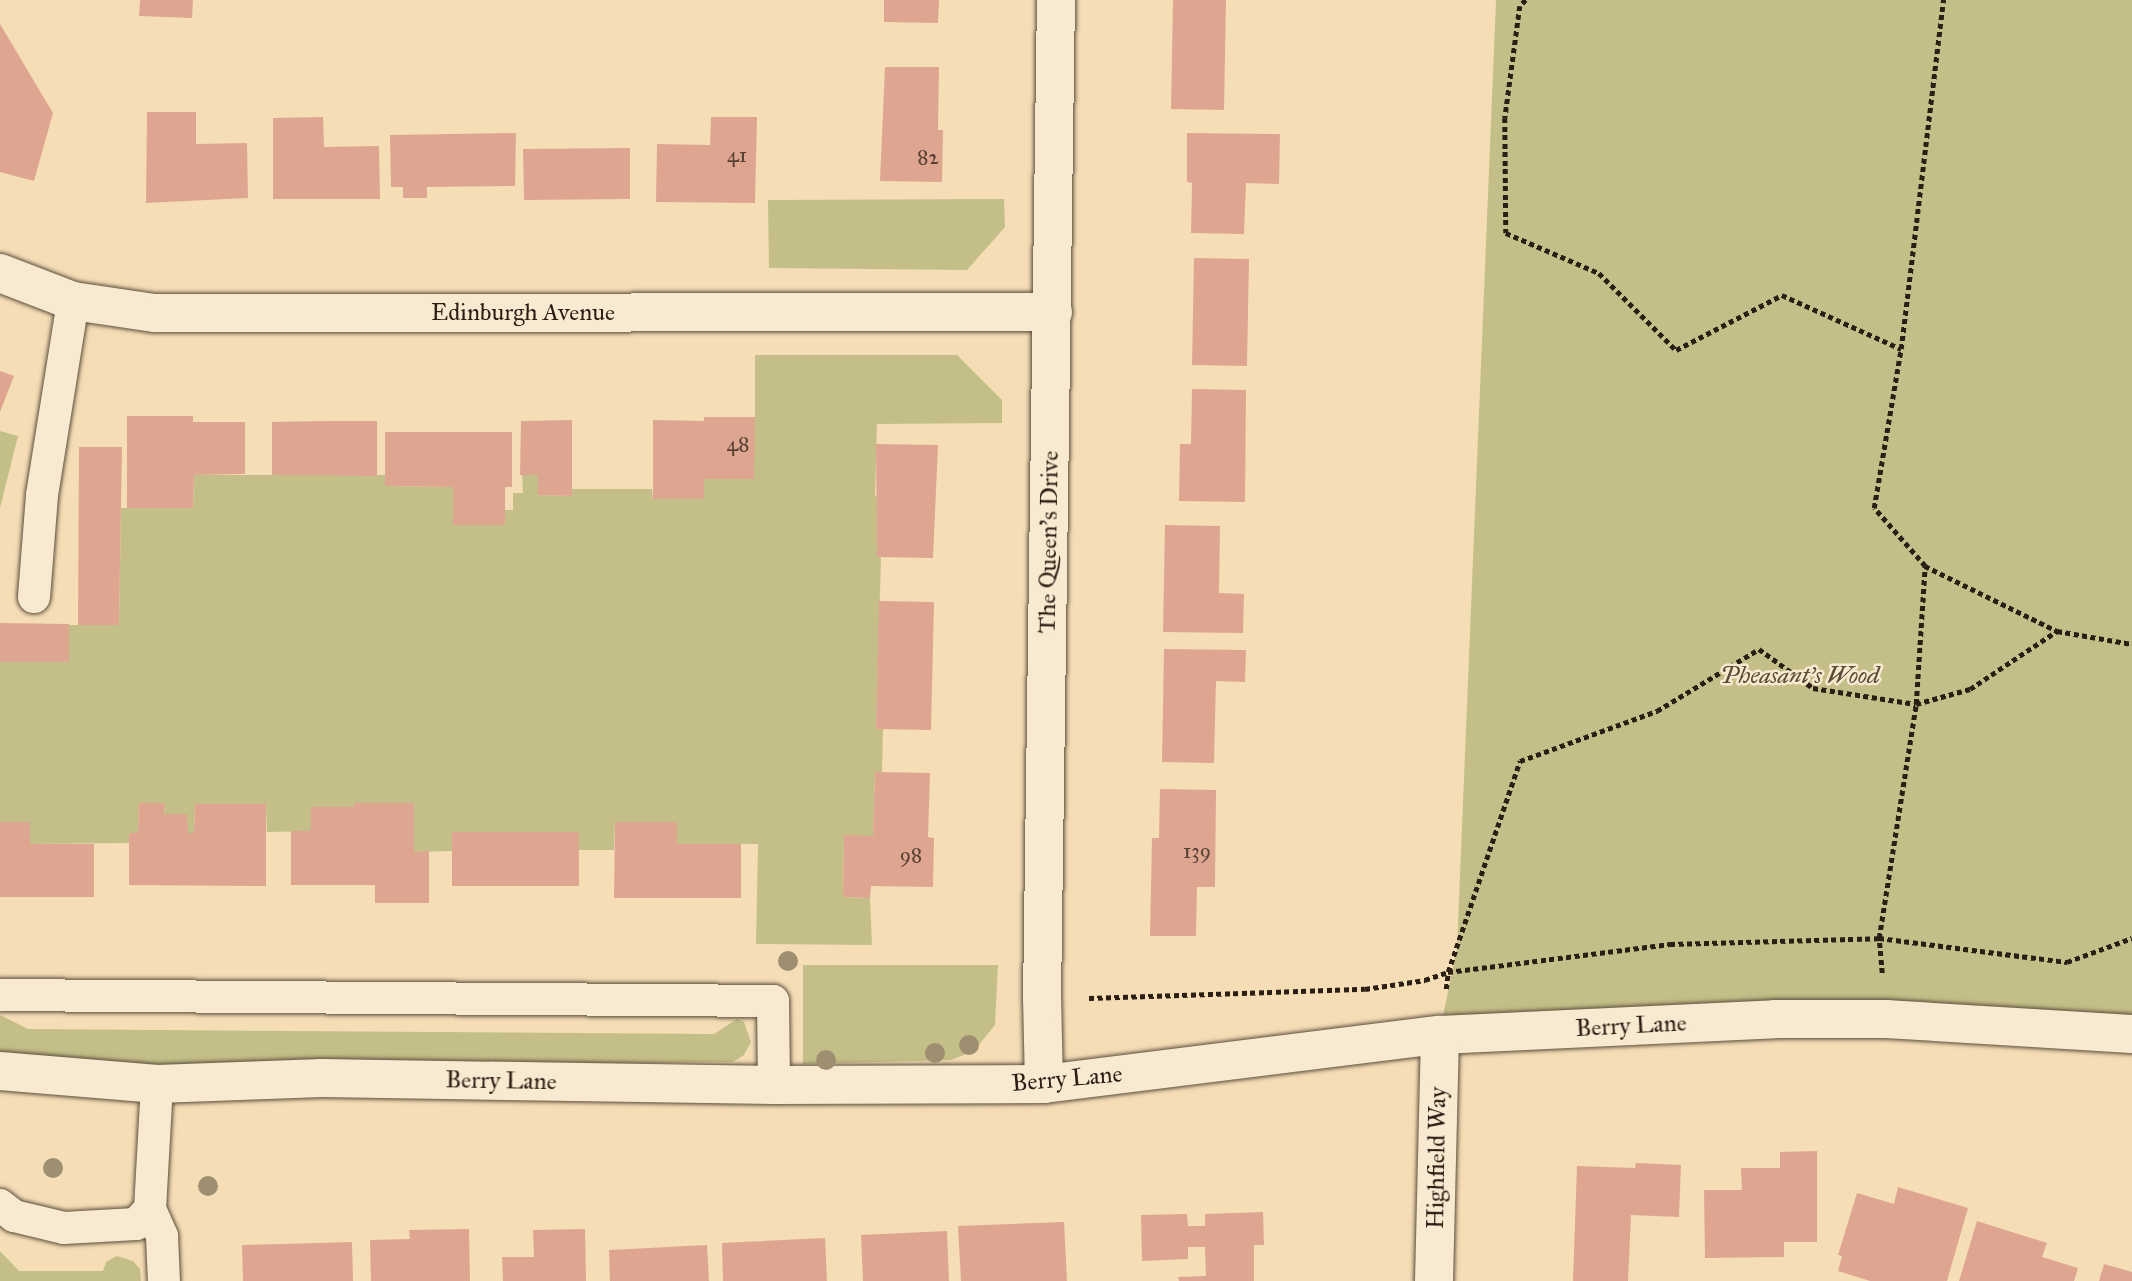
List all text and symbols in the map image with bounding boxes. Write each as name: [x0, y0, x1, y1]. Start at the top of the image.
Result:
house number: 41: [727, 142, 747, 168]
house number: 82: [917, 144, 939, 170]
street label: Edinburgh Avenue: [431, 299, 615, 327]
house number: 48: [727, 431, 749, 457]
street label: The Queen's Drive: [1033, 450, 1065, 634]
park label: Pheasant's Wood: [1720, 662, 1880, 690]
house number: 139: [1183, 838, 1211, 864]
house number: 98: [900, 842, 922, 868]
street label: Berry Lane: [1575, 1009, 1687, 1043]
street label: Berry Lane: [1010, 1060, 1124, 1098]
street label: Berry Lane: [445, 1066, 557, 1096]
street label: Highfield Way: [1421, 1087, 1453, 1229]

